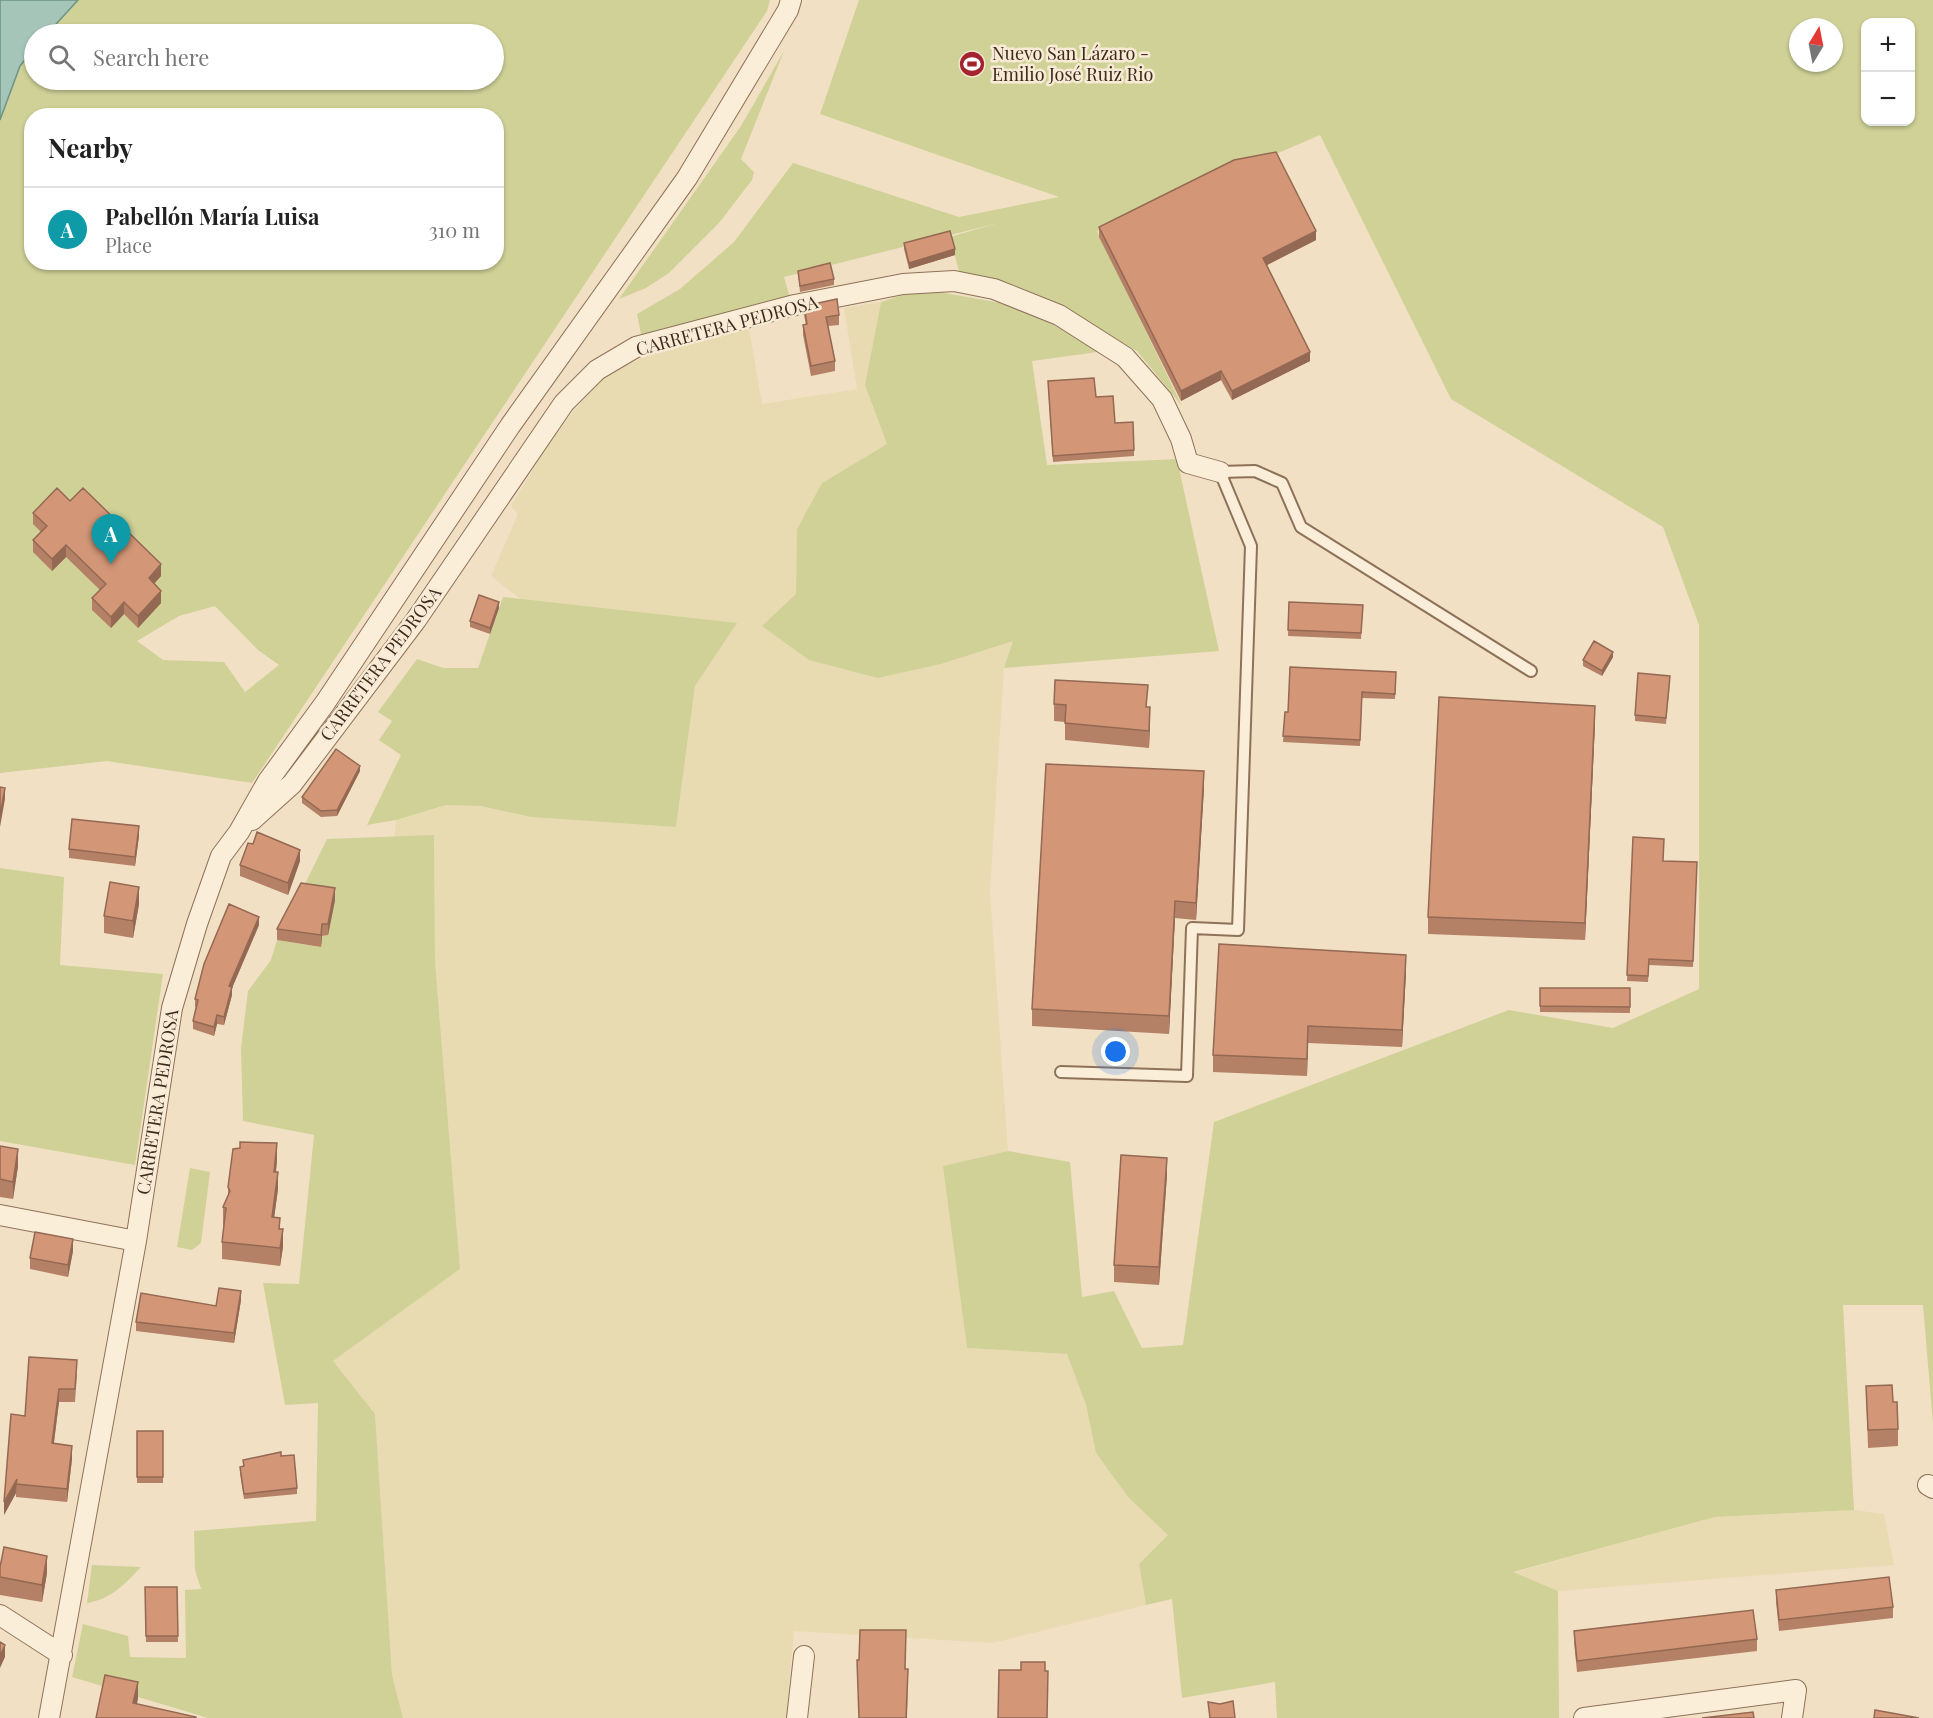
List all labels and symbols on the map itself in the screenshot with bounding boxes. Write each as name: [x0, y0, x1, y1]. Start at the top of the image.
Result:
north arrow: [1789, 18, 1843, 72]
place label: Nuevo San Lázaro - Emilio José Ruiz Rio: [992, 41, 1153, 86]
sports icon: Nuevo San Lázaro - Emilio José Ruiz Rio: [957, 49, 987, 79]
street label: CARRETERA PEDROSA: [633, 289, 821, 361]
pin: A: [92, 514, 130, 564]
street label: CARRETERA PEDROSA: [314, 581, 447, 746]
street label: CARRETERA PEDROSA: [130, 1007, 184, 1196]
your location: [1101, 1037, 1130, 1066]

